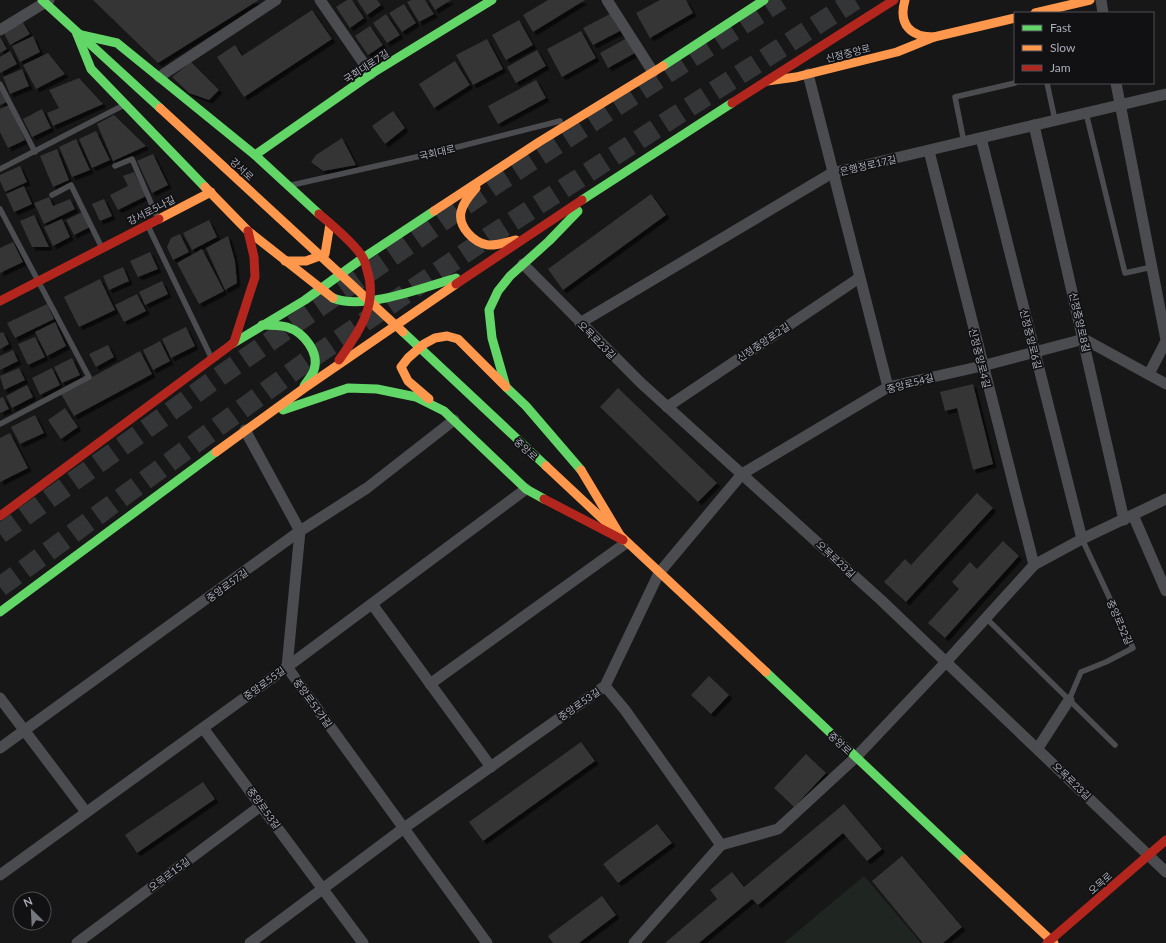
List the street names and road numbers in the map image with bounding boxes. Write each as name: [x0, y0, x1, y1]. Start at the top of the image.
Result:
street label: 신정중앙로: [824, 42, 872, 64]
street label: 국회대로7길: [341, 47, 391, 85]
street label: 국회대로: [418, 142, 456, 162]
street label: 은행정로17길: [839, 153, 897, 177]
street label: 강서로: [228, 155, 256, 183]
street label: 강서로5나길: [125, 193, 177, 227]
street label: 신정중앙로8길: [1067, 291, 1093, 353]
street label: 신정중앙로6길: [1018, 308, 1044, 370]
street label: 오목로23길: [576, 319, 618, 361]
street label: 신정중앙로2길: [734, 320, 792, 364]
street label: 신정중앙로4길: [967, 327, 993, 389]
street label: 중앙로54길: [885, 371, 935, 395]
street label: 중앙로: [512, 435, 540, 463]
street label: 오목로23길: [814, 538, 858, 580]
street label: 중앙로57길: [204, 566, 250, 604]
street label: 중앙로52길: [1105, 597, 1135, 647]
street label: 중앙로55길: [241, 664, 287, 702]
street label: 중앙로51가길: [291, 676, 335, 730]
street label: 중앙로53길: [556, 685, 602, 723]
street label: 중앙로: [826, 729, 854, 757]
street label: 오목로23길: [1050, 760, 1094, 802]
street label: 중앙로53길: [245, 785, 283, 831]
street label: 오목로15길: [146, 855, 192, 893]
street label: 오목로: [1086, 869, 1114, 897]

